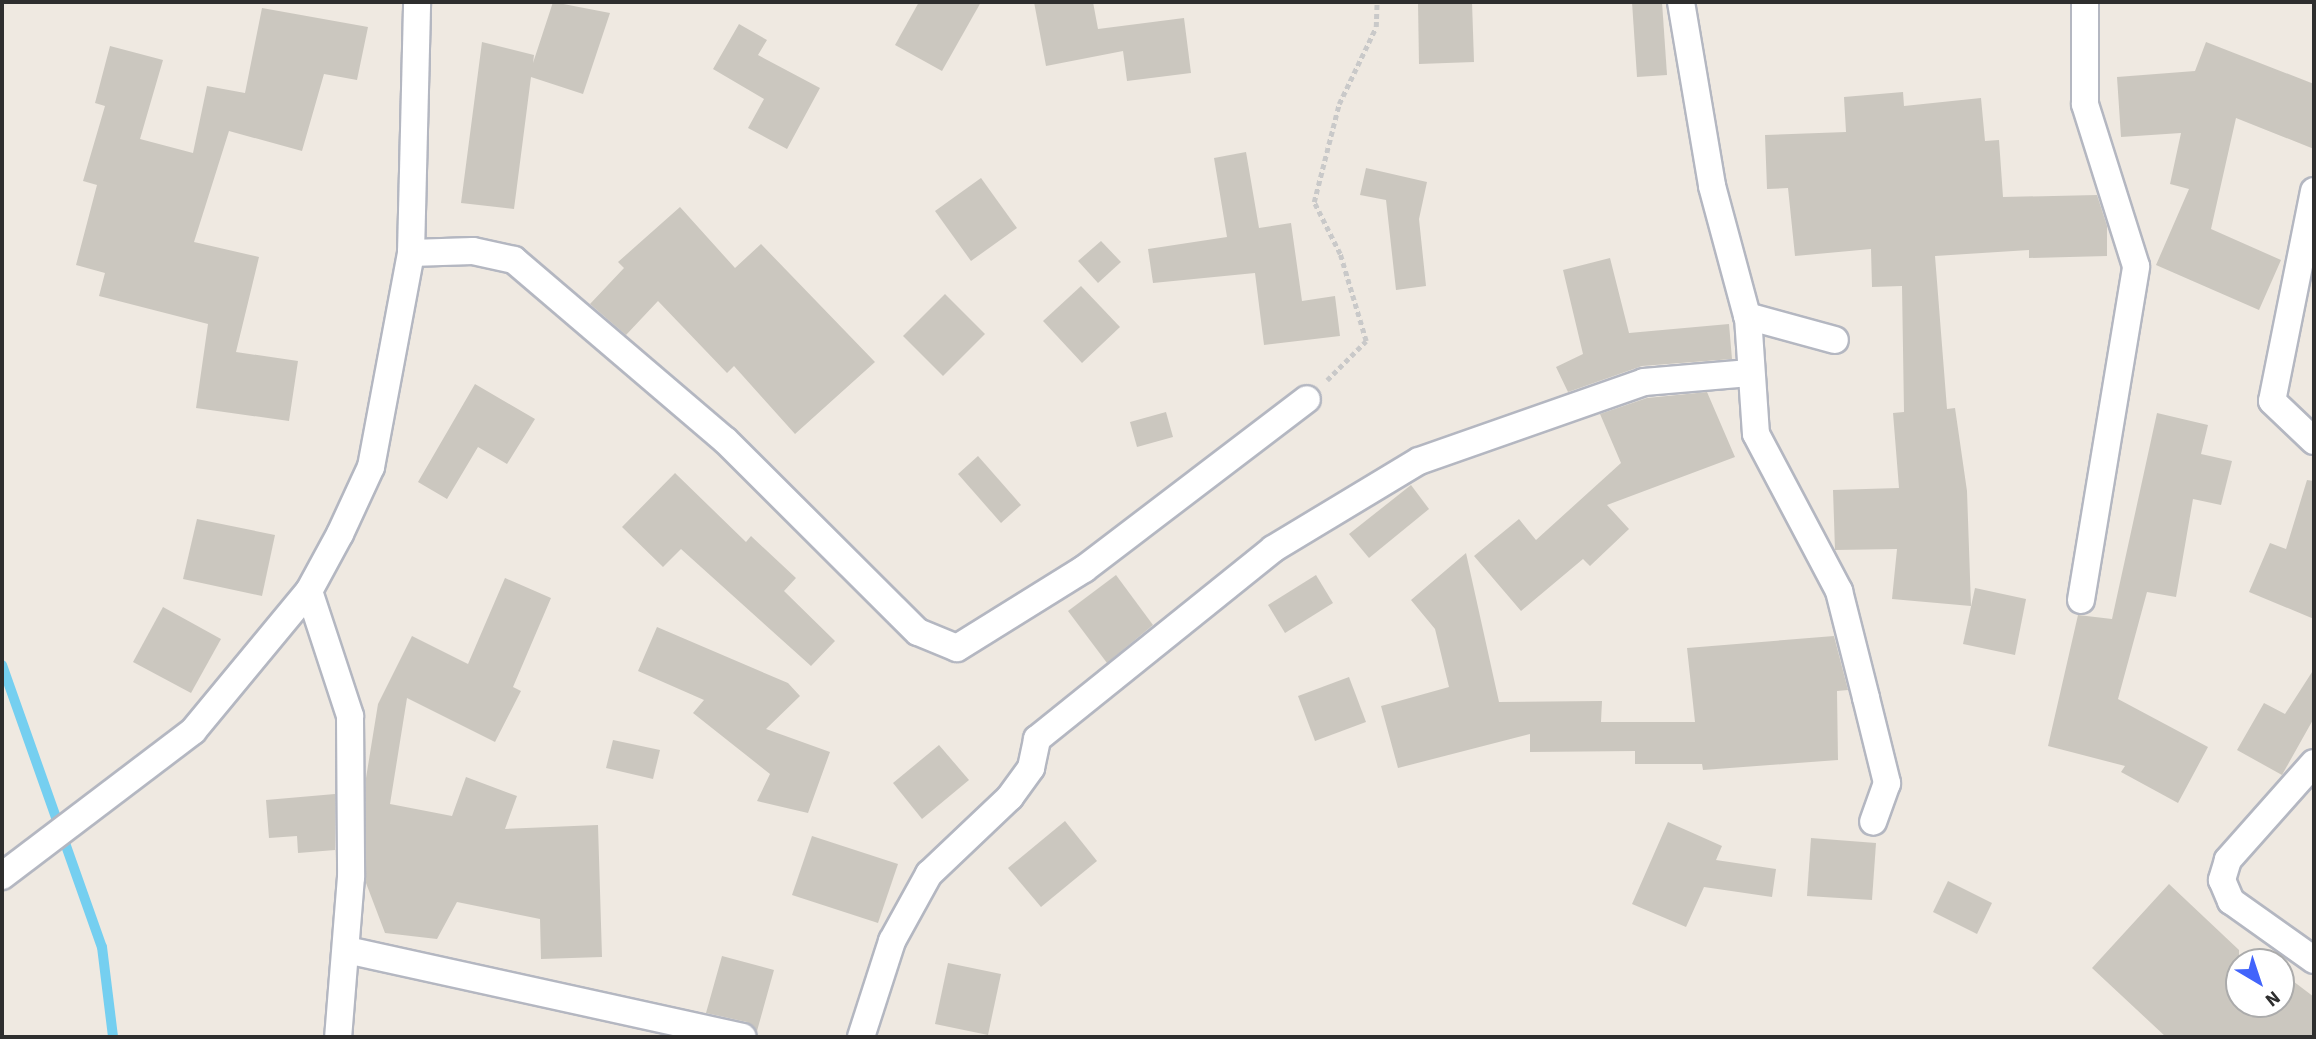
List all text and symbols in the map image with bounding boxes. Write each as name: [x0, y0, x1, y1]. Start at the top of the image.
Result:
north arrow: [2225, 948, 2295, 1018]
text: N: [2259, 984, 2286, 1013]

